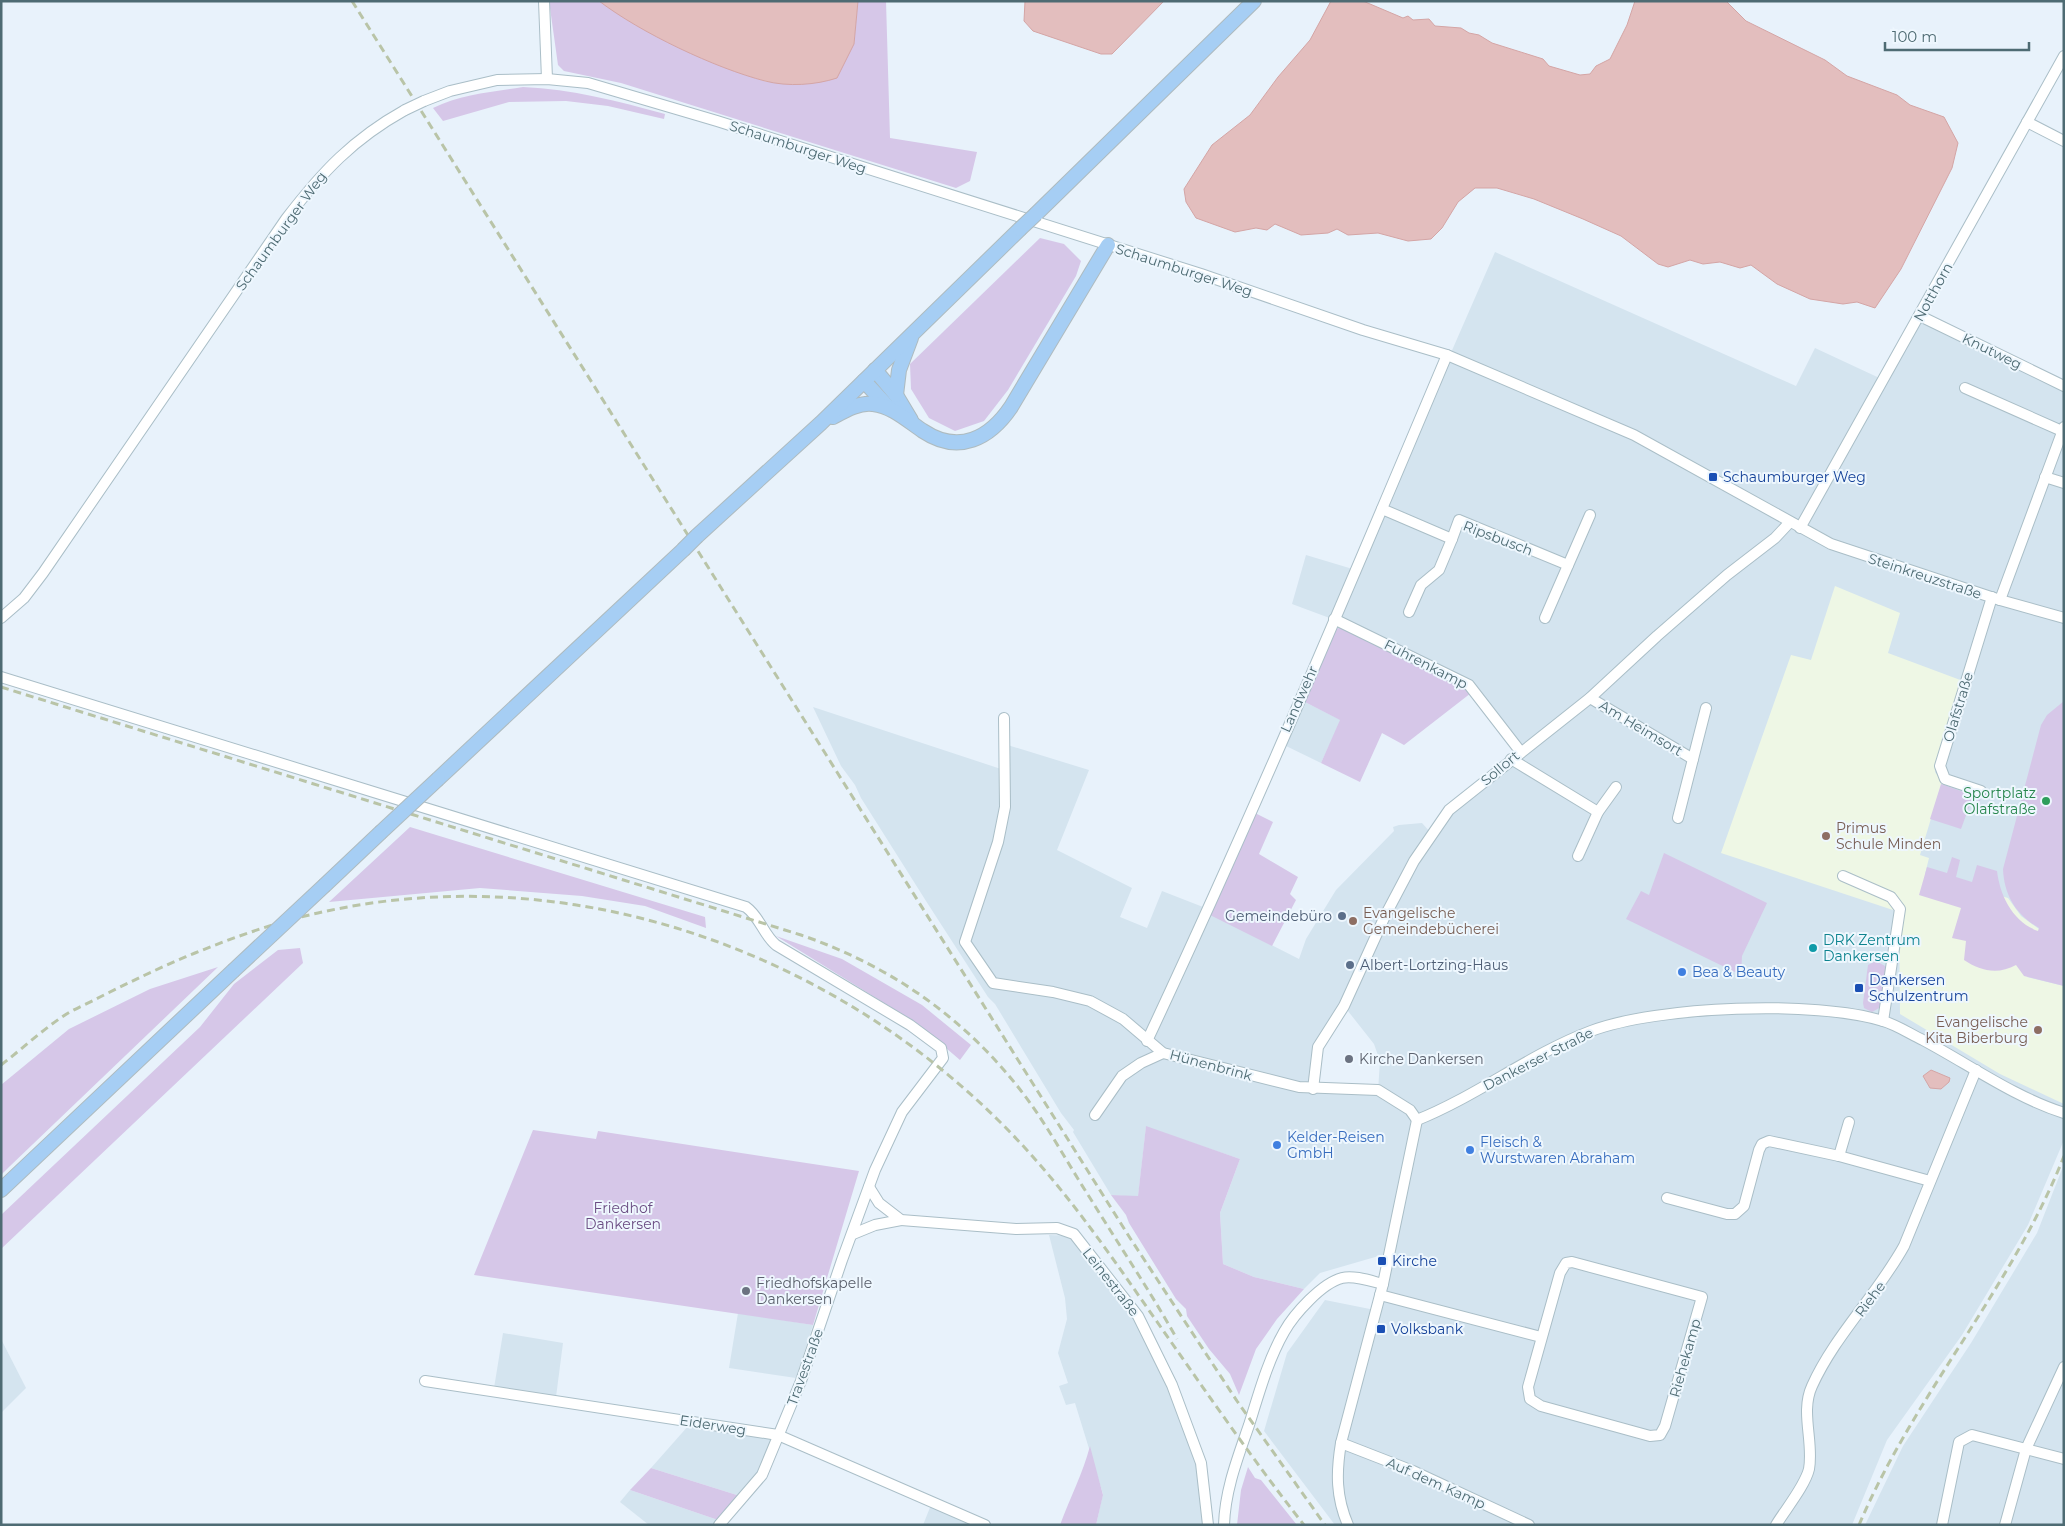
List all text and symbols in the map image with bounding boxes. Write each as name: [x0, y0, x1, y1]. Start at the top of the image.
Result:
scale bar: [1885, 20, 2029, 52]
text: 100 m: [1892, 27, 1937, 46]
street label: Schaumburger Weg: [727, 116, 869, 178]
street label: Schaumburger Weg: [232, 168, 330, 294]
street label: Schaumburger Weg: [1113, 239, 1255, 301]
street label: Notthorn: [1909, 259, 1957, 325]
street label: Knutweg: [1959, 329, 2025, 373]
place label: Schaumburger Weg: [1723, 468, 1866, 486]
marker: Schaumburger Weg: [1707, 471, 1719, 483]
street label: Ripsbusch: [1461, 516, 1535, 560]
street label: Steinkreuzstraße: [1866, 549, 1984, 603]
street label: Fuhrenkamp: [1381, 635, 1471, 693]
street label: Landwehr: [1276, 663, 1322, 735]
street label: Olafstraße: [1939, 670, 1977, 744]
street label: Am Heimsort: [1596, 696, 1686, 760]
street label: Sollort: [1477, 746, 1523, 789]
place label: Sportplatz Olafstraße: [1963, 784, 2036, 818]
marker: Sportplatz Olafstraße: [2040, 795, 2052, 807]
place label: Primus Schule Minden: [1836, 819, 1941, 853]
marker: Primus Schule Minden: [1820, 830, 1832, 842]
place label: Evangelische Gemeindebücherei: [1363, 904, 1499, 938]
place label: Gemeindebüro: [1225, 907, 1332, 925]
marker: Gemeindebüro: [1336, 910, 1348, 922]
marker: Evangelische Gemeindebücherei: [1347, 915, 1359, 927]
place label: DRK Zentrum Dankersen: [1823, 931, 1921, 965]
marker: DRK Zentrum Dankersen: [1807, 942, 1819, 954]
place label: Albert-Lortzing-Haus: [1360, 956, 1508, 974]
marker: Albert-Lortzing-Haus: [1344, 959, 1356, 971]
place label: Bea & Beauty: [1692, 963, 1785, 981]
marker: Bea & Beauty: [1676, 966, 1688, 978]
place label: Dankersen Schulzentrum: [1869, 971, 1969, 1005]
marker: Dankersen Schulzentrum: [1853, 982, 1865, 994]
place label: Evangelische Kita Biberburg: [1925, 1013, 2028, 1047]
street label: Dankerser Straße: [1480, 1023, 1596, 1095]
marker: Evangelische Kita Biberburg: [2032, 1024, 2044, 1036]
street label: Hünenbrink: [1168, 1045, 1255, 1085]
place label: Kirche Dankersen: [1359, 1050, 1484, 1068]
marker: Kirche Dankersen: [1343, 1053, 1355, 1065]
place label: Kelder-Reisen GmbH: [1287, 1128, 1385, 1162]
place label: Fleisch & Wurstwaren Abraham: [1480, 1133, 1635, 1167]
marker: Kelder-Reisen GmbH: [1271, 1139, 1283, 1151]
marker: Fleisch & Wurstwaren Abraham: [1464, 1144, 1476, 1156]
park label: Friedhof Dankersen: [585, 1199, 661, 1233]
street label: Leinestraße: [1079, 1244, 1143, 1320]
place label: Kirche: [1392, 1252, 1437, 1270]
marker: Kirche: [1376, 1255, 1388, 1267]
place label: Friedhofskapelle Dankersen: [756, 1274, 872, 1308]
street label: Riehe: [1851, 1278, 1889, 1320]
marker: Friedhofskapelle Dankersen: [740, 1285, 752, 1297]
street label: Riehekamp: [1665, 1317, 1705, 1399]
place label: Volksbank: [1391, 1320, 1464, 1338]
marker: Volksbank: [1375, 1323, 1387, 1335]
street label: Travestraße: [783, 1326, 827, 1408]
street label: Eiderweg: [678, 1411, 748, 1439]
street label: Auf dem Kamp: [1384, 1453, 1488, 1513]

